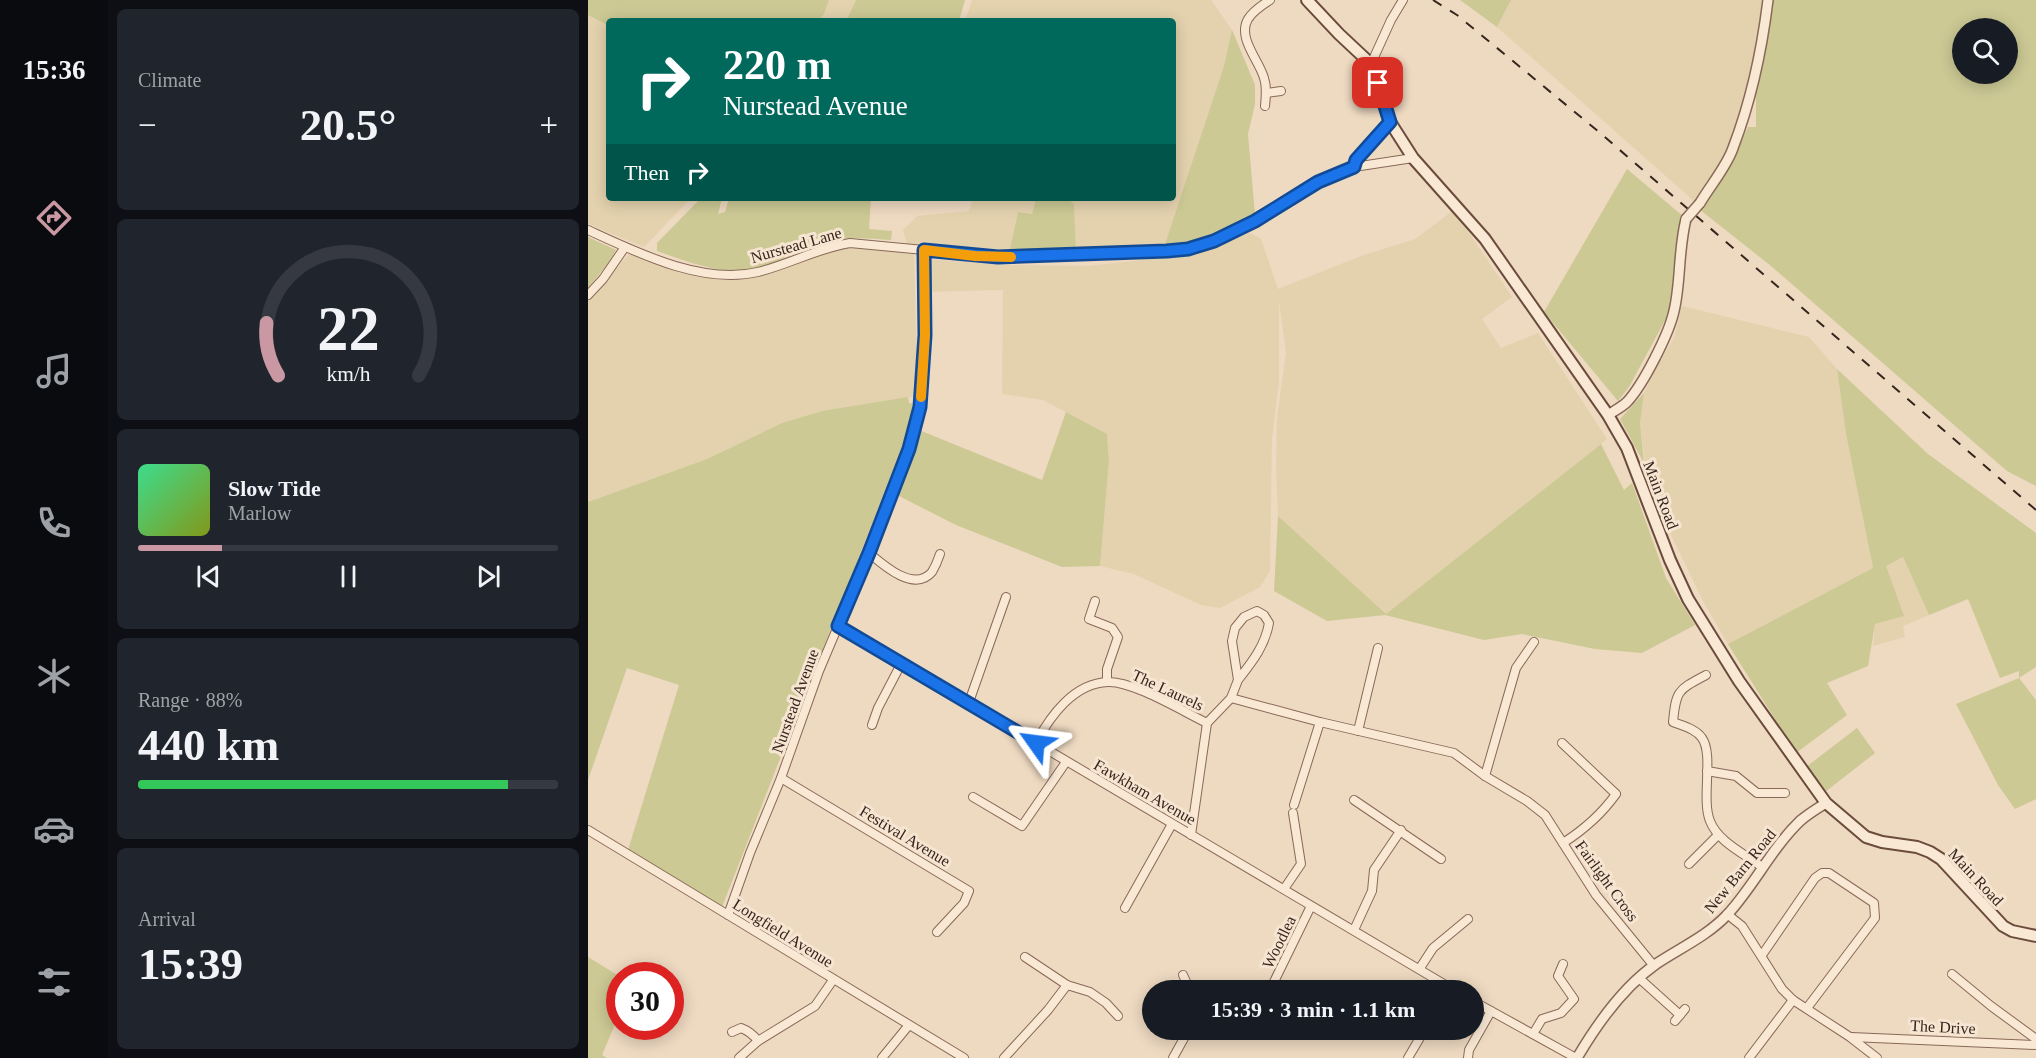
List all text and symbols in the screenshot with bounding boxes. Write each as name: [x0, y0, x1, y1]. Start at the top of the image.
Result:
map controls: [1952, 18, 2018, 84]
button: search: [1952, 18, 2018, 84]
icon: right: [624, 42, 702, 120]
text: 220 m: [723, 42, 832, 88]
text: 15:36: [23, 55, 86, 85]
pin: [1352, 57, 1403, 108]
icon: arrive: [1361, 66, 1394, 99]
text: Climate: [138, 69, 201, 91]
text: Nurstead Avenue: [723, 91, 908, 121]
text: 20.5°: [300, 100, 396, 150]
text: −: [138, 107, 157, 143]
text: +: [539, 107, 558, 143]
icon: right: [681, 156, 714, 189]
text: Then: [624, 160, 669, 185]
icon: directions: [33, 197, 75, 239]
street label: Nurstead Lane: [749, 224, 843, 266]
text: 22: [317, 294, 379, 363]
icon: music: [33, 350, 75, 392]
text: km/h: [326, 363, 370, 387]
street label: Main Road: [1640, 459, 1682, 531]
text: Slow Tide: [228, 476, 321, 501]
icon: phone: [33, 502, 75, 544]
text: Marlow: [228, 502, 291, 524]
icon: previous: [192, 560, 225, 593]
icon: pause: [332, 560, 365, 593]
icon: next: [472, 560, 505, 593]
street label: Nurstead Avenue: [768, 647, 822, 755]
icon: climate: [33, 655, 75, 697]
street label: The Laurels: [1130, 666, 1206, 714]
text: Range · 88%: [138, 689, 242, 711]
position arrow: [1004, 711, 1068, 775]
text: 440 km: [138, 720, 279, 770]
street label: Fawkham Avenue: [1091, 756, 1199, 828]
street label: Festival Avenue: [857, 802, 953, 870]
icon: car: [33, 808, 75, 850]
street label: New Barn Road: [1701, 826, 1779, 916]
street label: Fairlight Cross: [1571, 837, 1642, 925]
street label: Main Road: [1945, 845, 2007, 909]
street label: Longfield Avenue: [729, 895, 836, 971]
text: Arrival: [138, 908, 196, 930]
street label: Woodlea: [1259, 913, 1299, 971]
text: 15:39: [138, 939, 243, 989]
icon: filters: [33, 961, 75, 1003]
speed limit sign: 30: [606, 962, 684, 1040]
text: 15:39 · 3 min · 1.1 km: [1211, 997, 1415, 1022]
street label: The Drive: [1910, 1017, 1976, 1037]

